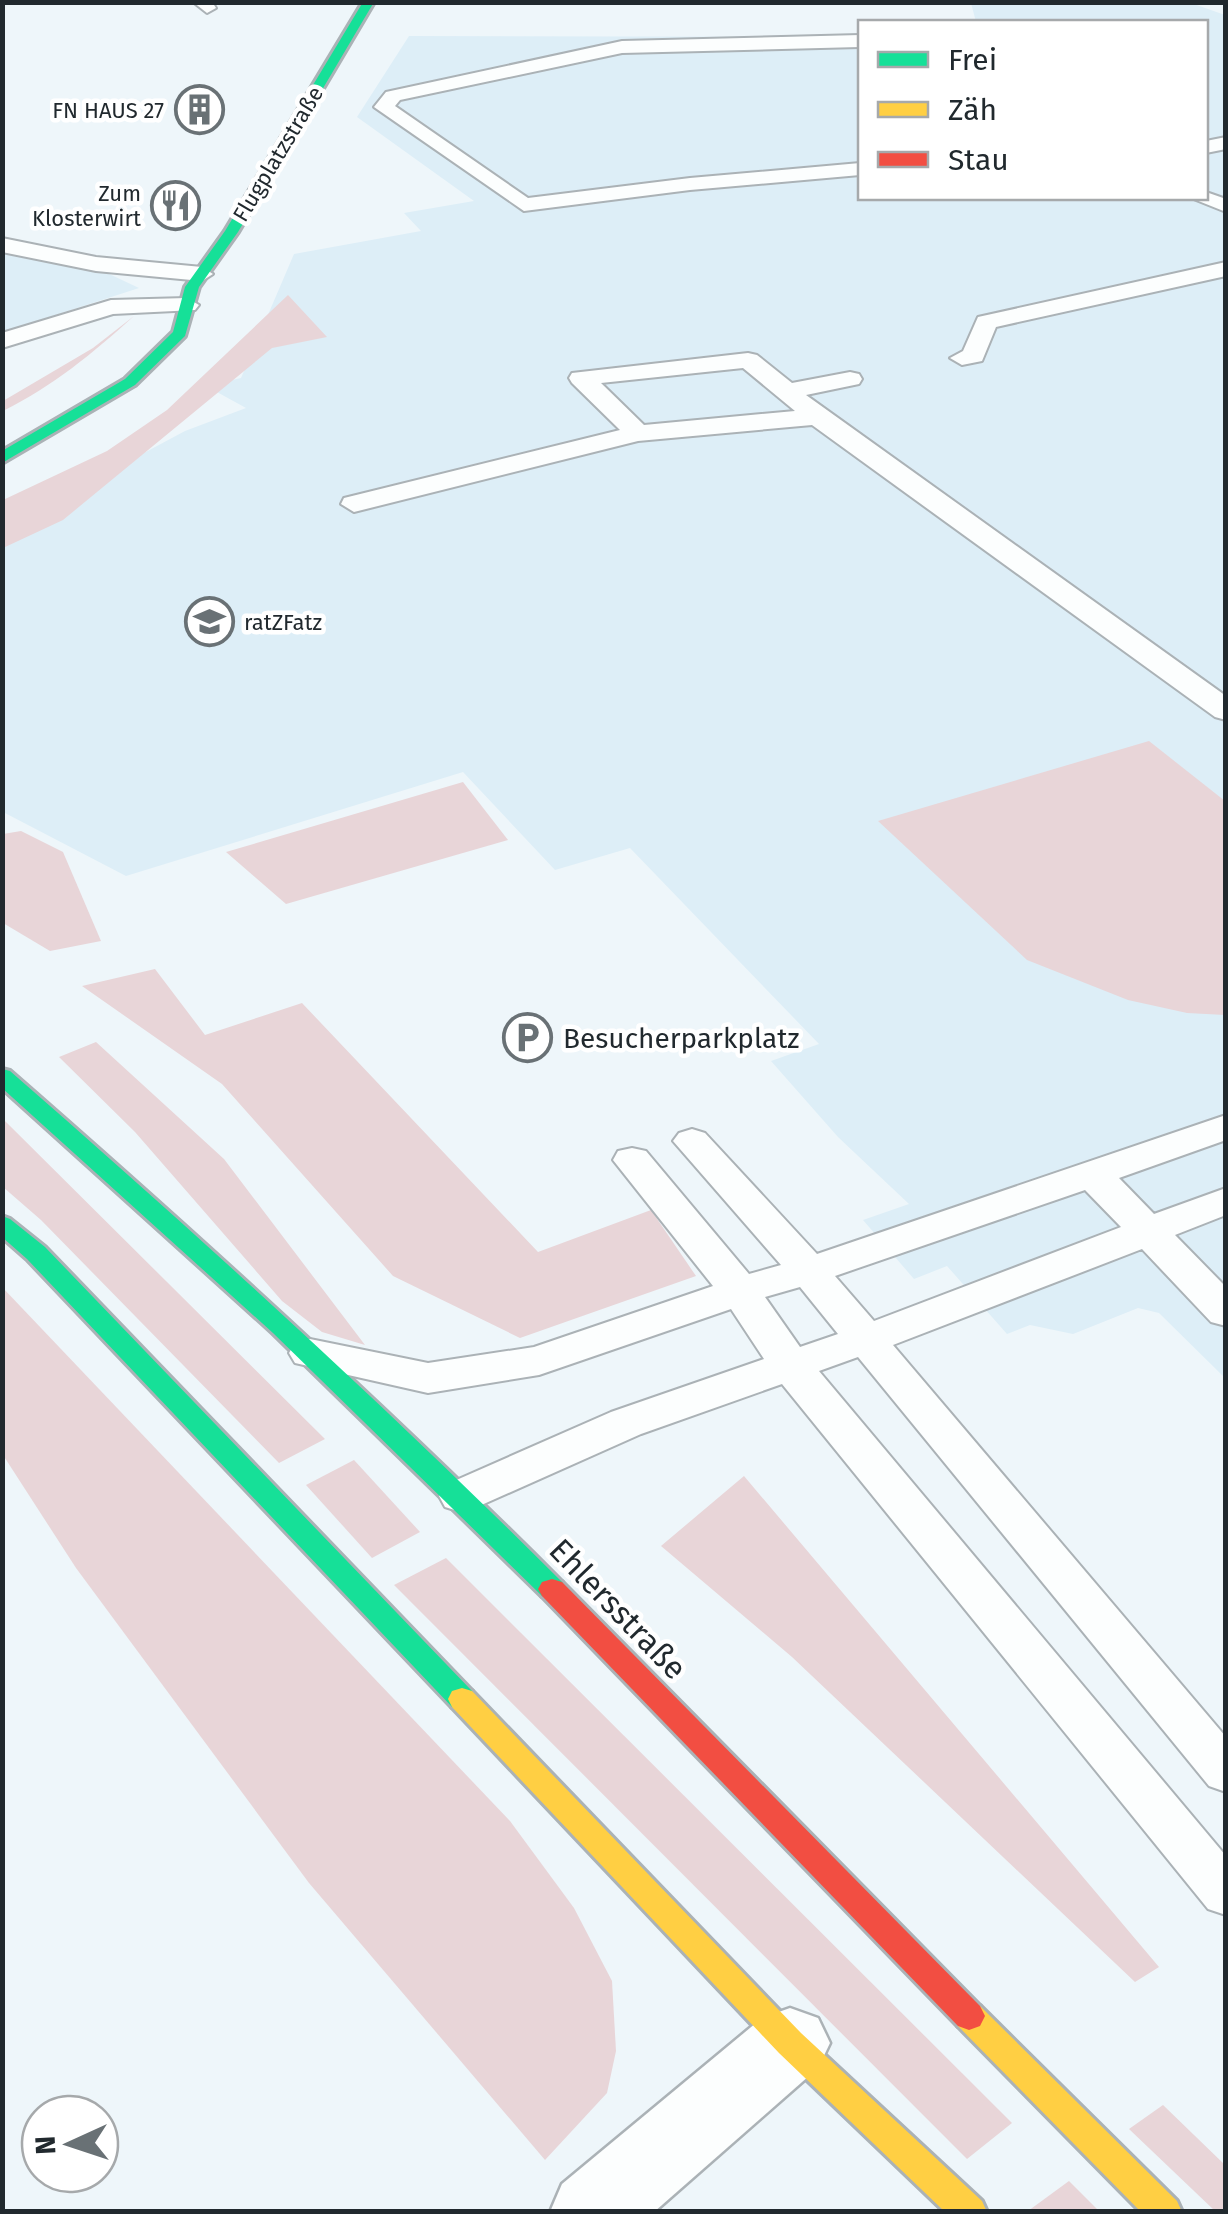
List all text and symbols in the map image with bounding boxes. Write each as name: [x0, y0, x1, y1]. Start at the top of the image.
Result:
legend: [858, 20, 1208, 200]
text: Frei: [948, 42, 997, 78]
street label: Flugplatzstraße: [227, 81, 329, 227]
building icon: FN HAUS 27: [173, 84, 225, 136]
text: Zäh: [948, 92, 997, 128]
place label: FN HAUS 27: [52, 97, 164, 124]
text: Stau: [948, 142, 1009, 178]
place label: Zum Klosterwirt: [32, 180, 141, 232]
restaurant icon: Zum Klosterwirt: [150, 180, 202, 232]
school or university icon: ratZFatz: [183, 596, 235, 648]
place label: ratZFatz: [244, 609, 322, 636]
parking icon: Besucherparkplatz: [502, 1012, 554, 1064]
place label: Besucherparkplatz: [563, 1022, 800, 1055]
street label: Ehlersstraße: [542, 1531, 694, 1687]
north arrow: [20, 2094, 120, 2194]
text: N: [29, 2135, 62, 2155]

